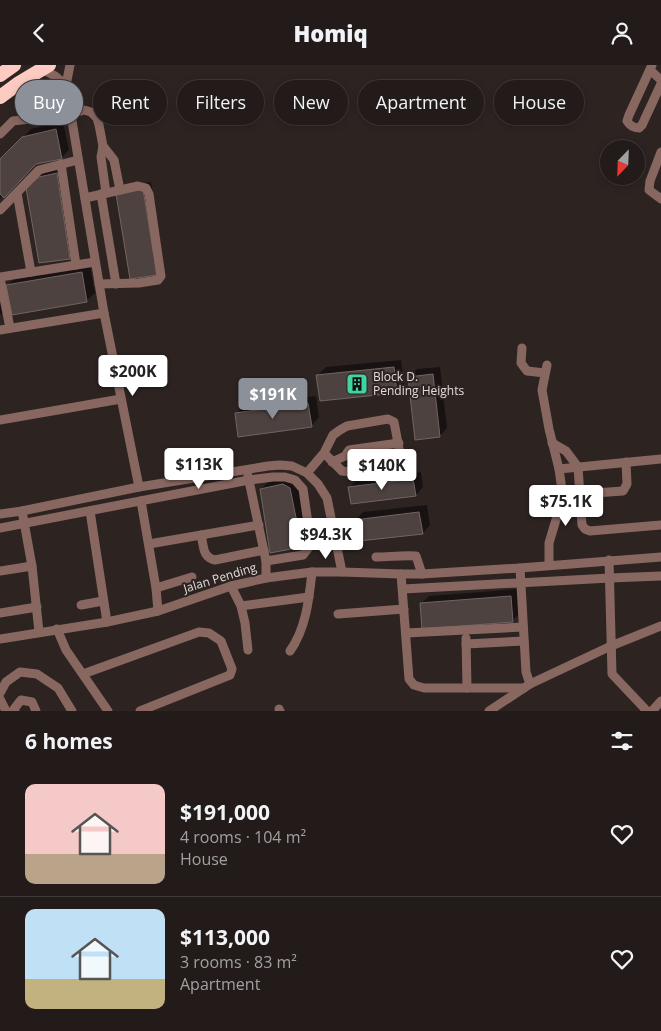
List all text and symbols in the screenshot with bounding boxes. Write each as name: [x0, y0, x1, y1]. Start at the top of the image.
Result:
text: Homiq: [293, 18, 368, 48]
icon: back: [25, 19, 53, 47]
icon: person: [608, 19, 636, 47]
chip: Buy: [15, 80, 83, 125]
chip: Rent: [93, 80, 167, 125]
chip: Filters: [177, 80, 264, 125]
chip: New: [274, 80, 348, 125]
chip: Apartment: [358, 80, 484, 125]
chip: House: [494, 80, 584, 125]
north arrow: [600, 140, 645, 185]
map controls: [600, 140, 645, 185]
pin: $200K: [98, 355, 168, 397]
text: $200K: [109, 360, 157, 382]
place label: Block D. Pending Heights: [373, 368, 464, 399]
building icon: Block D. Pending Heights: [345, 372, 369, 396]
pin: $191K: [238, 377, 308, 420]
text: $191K: [249, 383, 297, 405]
pin: $113K: [164, 447, 234, 490]
pin: $140K: [347, 449, 417, 491]
text: $113K: [175, 453, 223, 475]
text: $140K: [358, 454, 406, 476]
pin: $75.1K: [525, 485, 607, 527]
text: $75.1K: [540, 490, 592, 512]
pin: $94.3K: [285, 517, 367, 560]
text: $94.3K: [300, 523, 352, 545]
street label: Jalan Pending: [180, 558, 259, 597]
text: 6 homes: [25, 727, 113, 755]
icon: filters: [608, 727, 636, 755]
text: $191,000: [180, 798, 270, 826]
icon: home: [65, 804, 125, 864]
icon: heart: [608, 820, 636, 848]
text: 4 rooms · 104 m²: [180, 826, 306, 848]
text: House: [180, 848, 228, 870]
text: $113,000: [180, 923, 270, 951]
icon: home: [65, 929, 125, 989]
icon: heart: [608, 945, 636, 973]
text: 3 rooms · 83 m²: [180, 951, 297, 973]
text: Apartment: [180, 973, 260, 995]

